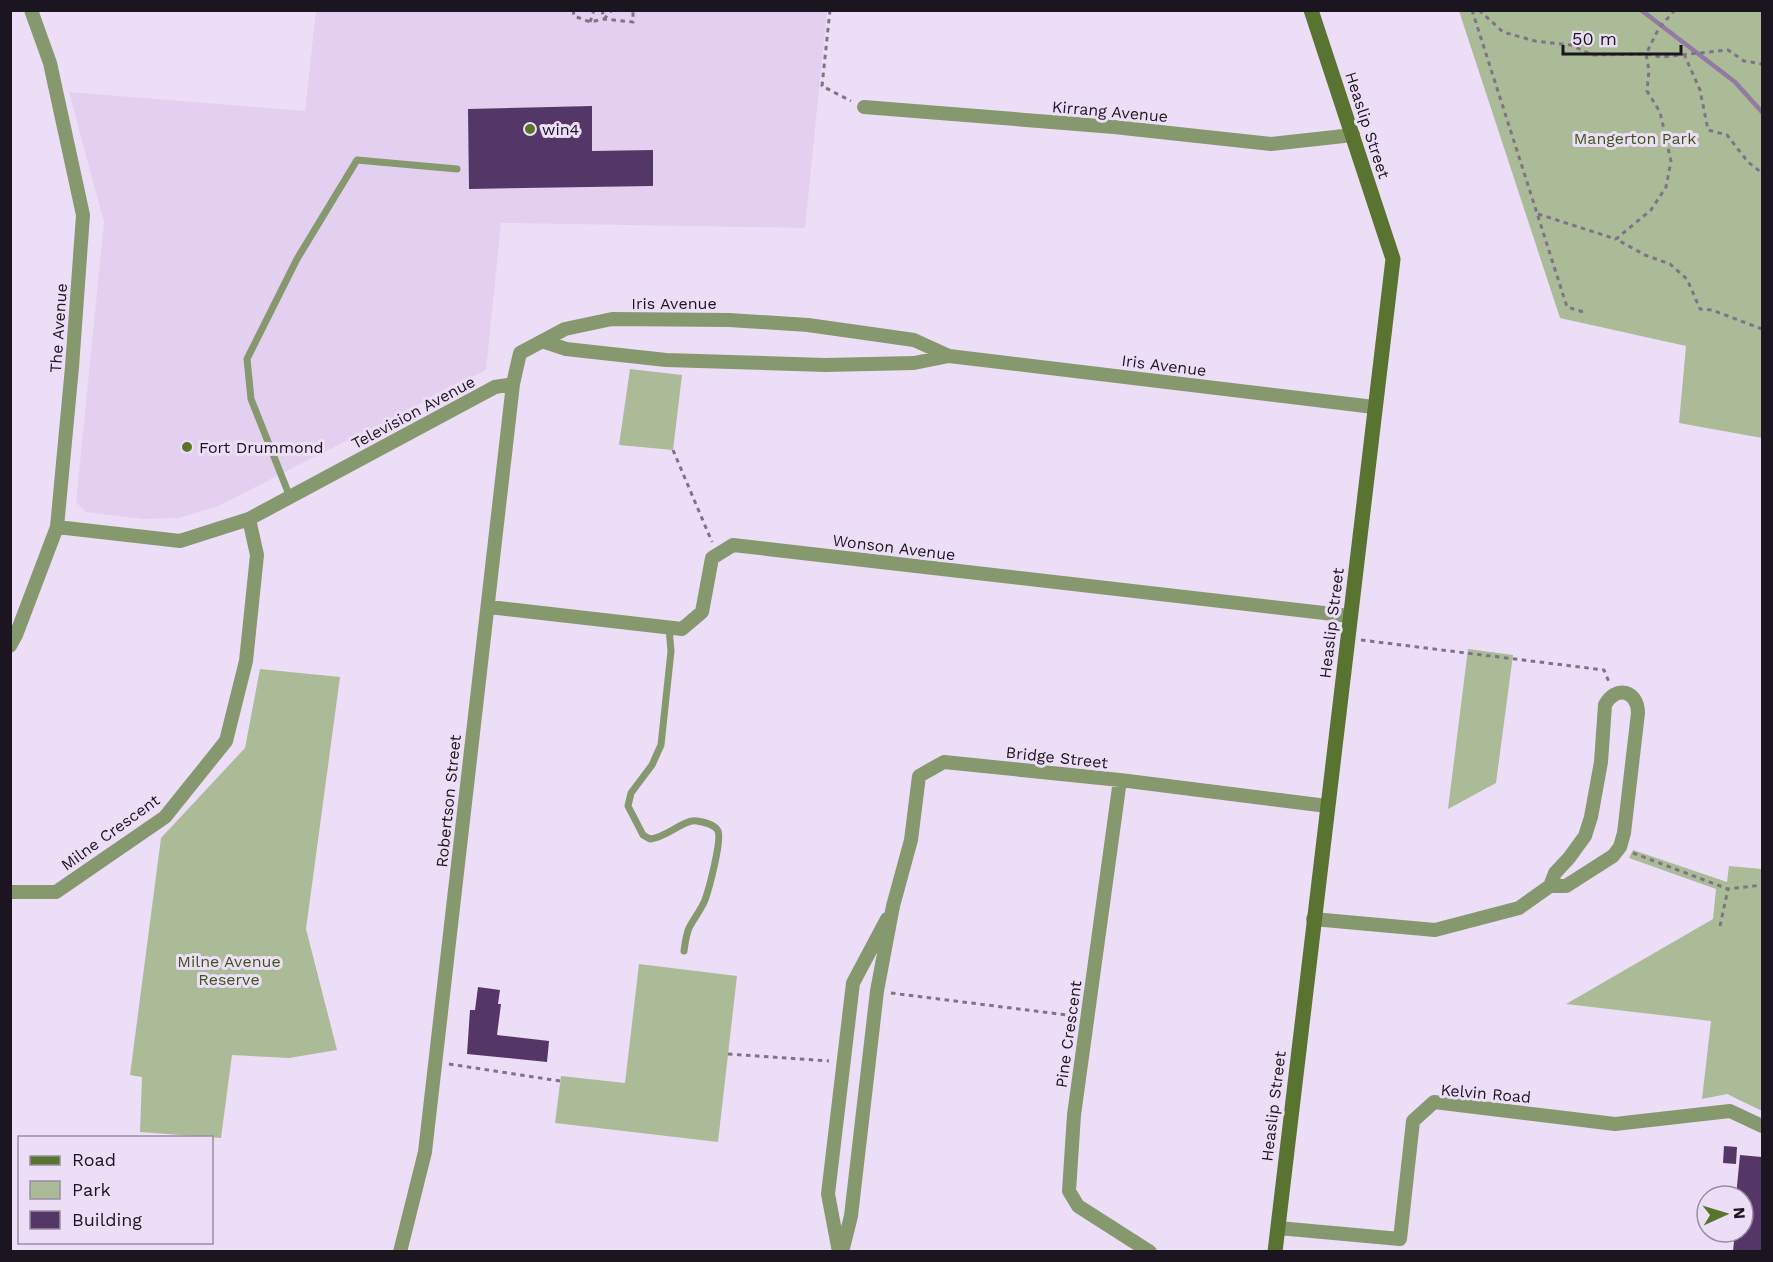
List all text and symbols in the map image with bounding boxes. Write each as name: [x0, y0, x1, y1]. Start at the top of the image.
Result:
scale bar: [1563, 18, 1682, 56]
text: 50 m: [1572, 28, 1617, 49]
street label: Heaslip Street: [1341, 69, 1394, 181]
street label: Kirrang Avenue: [1051, 97, 1169, 126]
place label: win4: [542, 120, 580, 139]
marker: win4: [523, 122, 537, 136]
park label: Mangerton Park: [1574, 129, 1696, 148]
street label: The Avenue: [46, 283, 71, 374]
street label: Iris Avenue: [631, 294, 717, 313]
street label: Iris Avenue: [1120, 351, 1207, 380]
street label: Television Avenue: [348, 372, 478, 453]
place label: Fort Drummond: [199, 438, 324, 457]
marker: Fort Drummond: [180, 440, 194, 454]
street label: Wonson Avenue: [831, 531, 956, 564]
street label: Heaslip Street: [1315, 566, 1348, 679]
street label: Robertson Street: [432, 733, 465, 868]
street label: Bridge Street: [1005, 743, 1109, 772]
street label: Milne Crescent: [57, 790, 163, 874]
park label: Milne Avenue Reserve: [177, 952, 281, 989]
street label: Pine Crescent: [1052, 979, 1085, 1089]
street label: Heaslip Street: [1257, 1049, 1290, 1162]
street label: Kelvin Road: [1440, 1080, 1532, 1107]
legend: [18, 1136, 213, 1244]
text: Road: [72, 1149, 116, 1170]
text: Park: [72, 1179, 111, 1200]
north arrow: [1695, 1184, 1755, 1244]
text: N: [1730, 1206, 1749, 1220]
text: Building: [72, 1209, 142, 1230]

